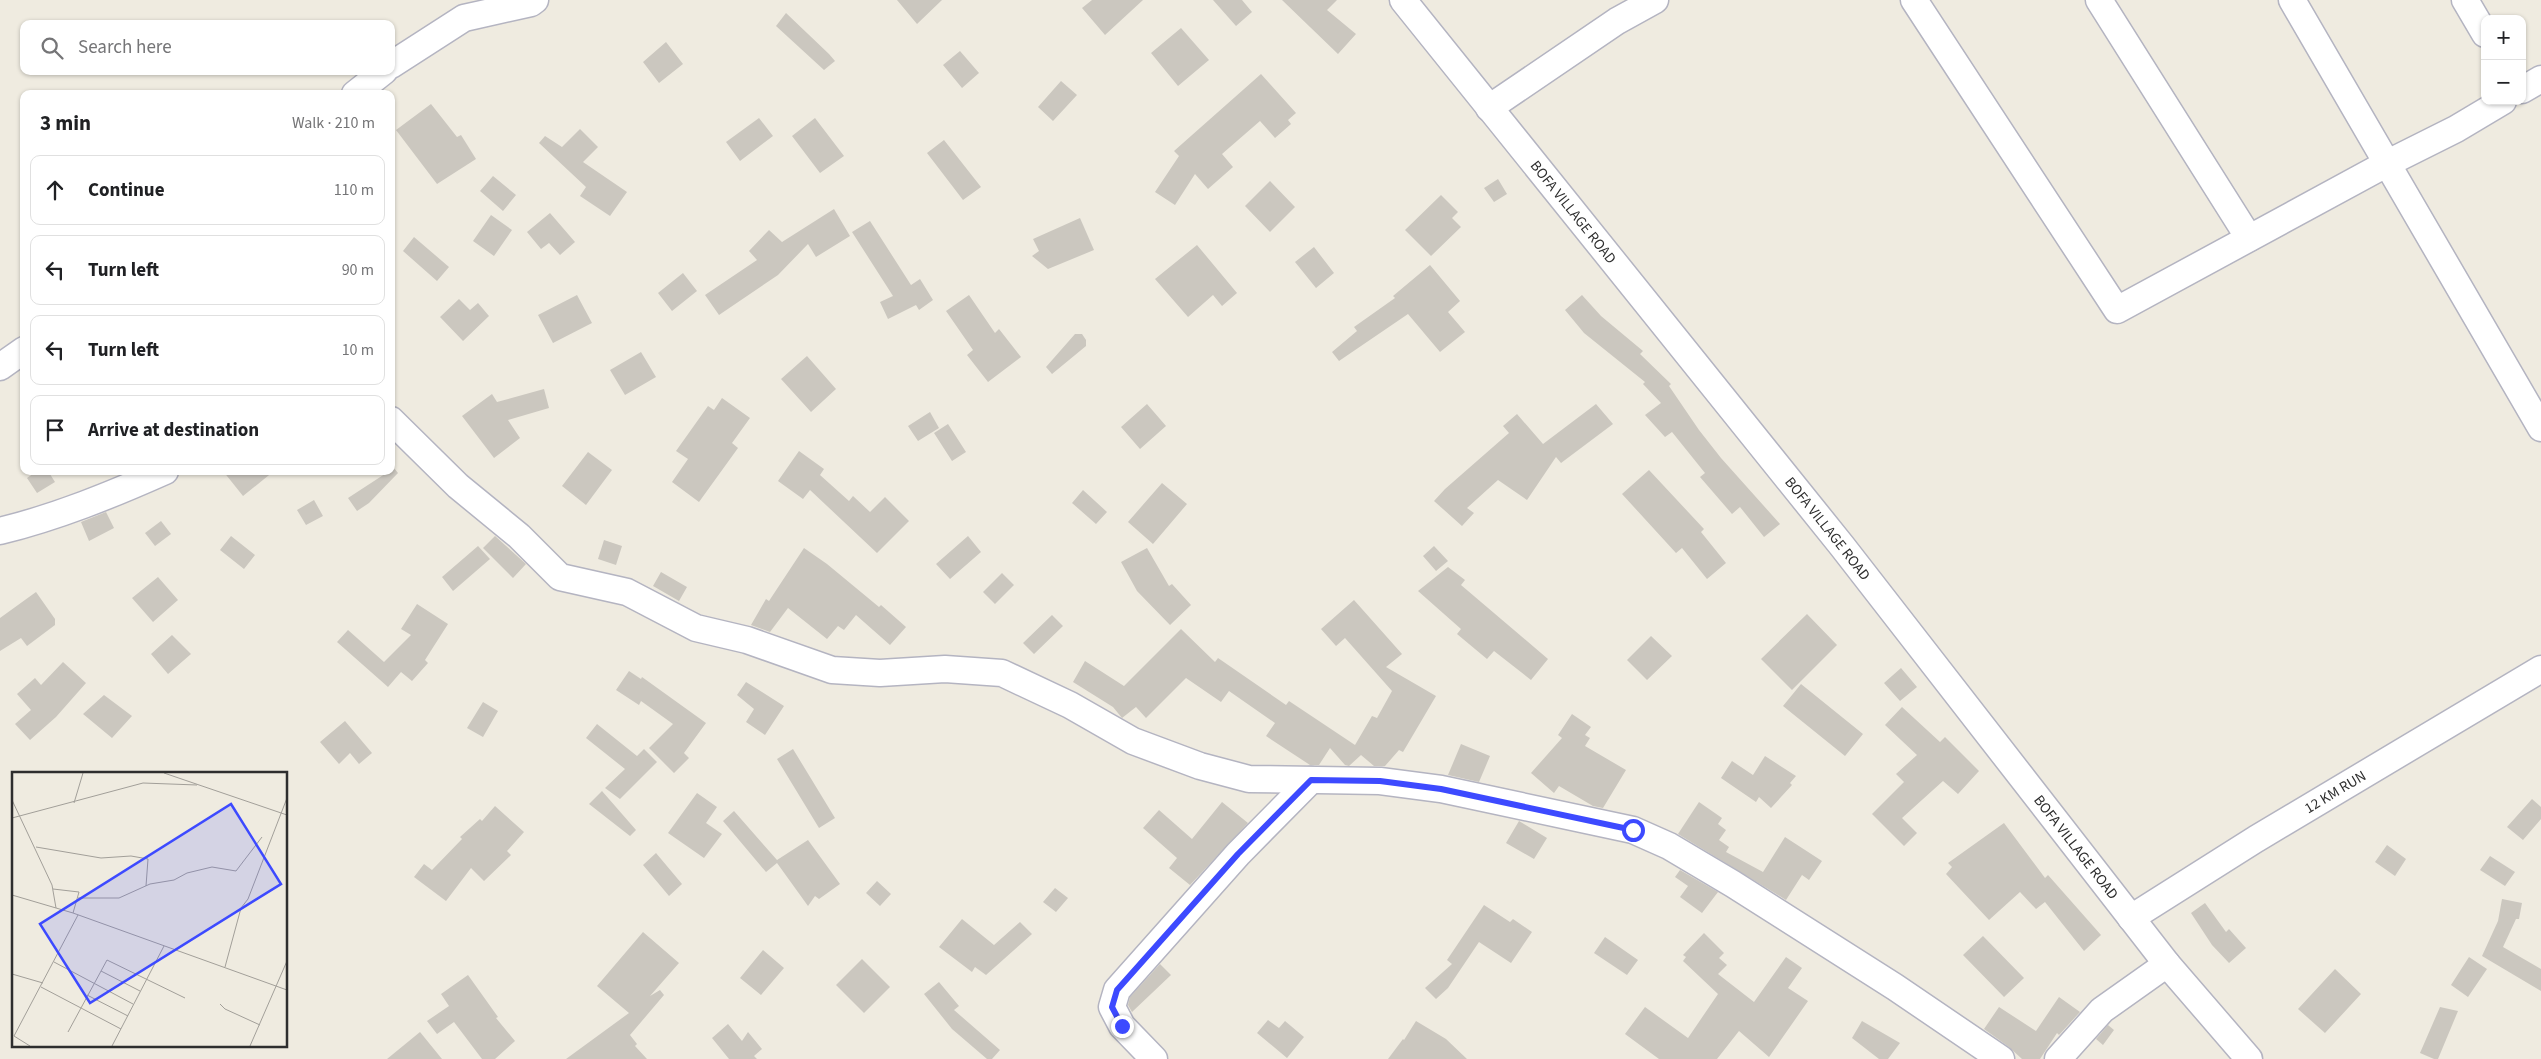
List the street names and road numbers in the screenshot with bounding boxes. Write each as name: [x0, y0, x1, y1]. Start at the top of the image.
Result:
street label: BOFA VILLAGE ROAD: [1525, 156, 1621, 268]
street label: BOFA VILLAGE ROAD: [1779, 473, 1875, 585]
street label: 12 KM RUN: [2301, 766, 2370, 819]
street label: BOFA VILLAGE ROAD: [2028, 791, 2123, 904]

